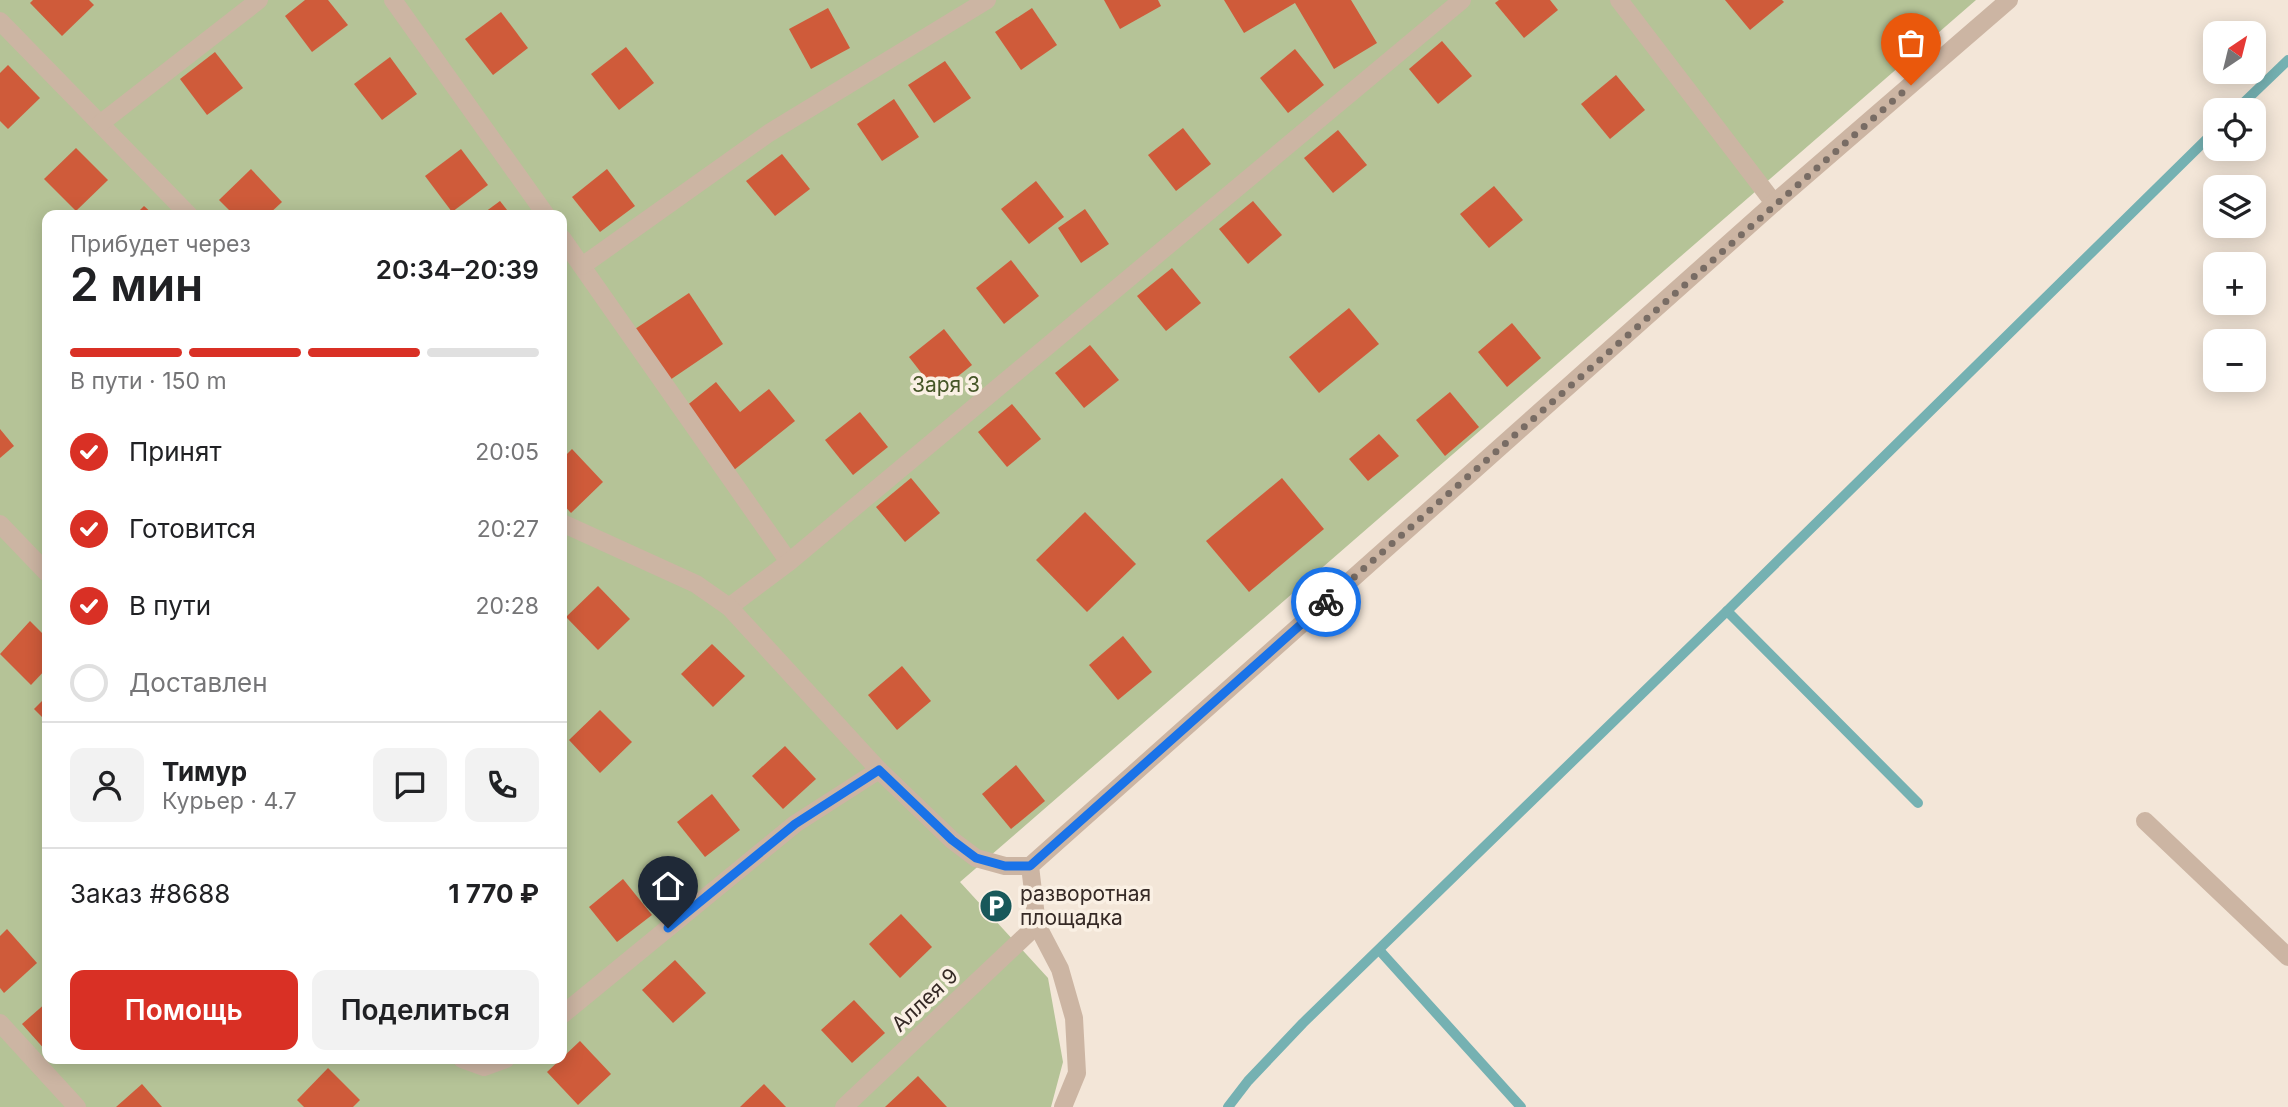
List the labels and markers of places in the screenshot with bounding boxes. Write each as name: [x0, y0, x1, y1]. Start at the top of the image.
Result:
pin: [1881, 13, 1941, 85]
pin: [638, 856, 698, 928]
place label: разворотная площадка: [1020, 881, 1151, 930]
parking icon: разворотная площадка: [977, 887, 1015, 925]

